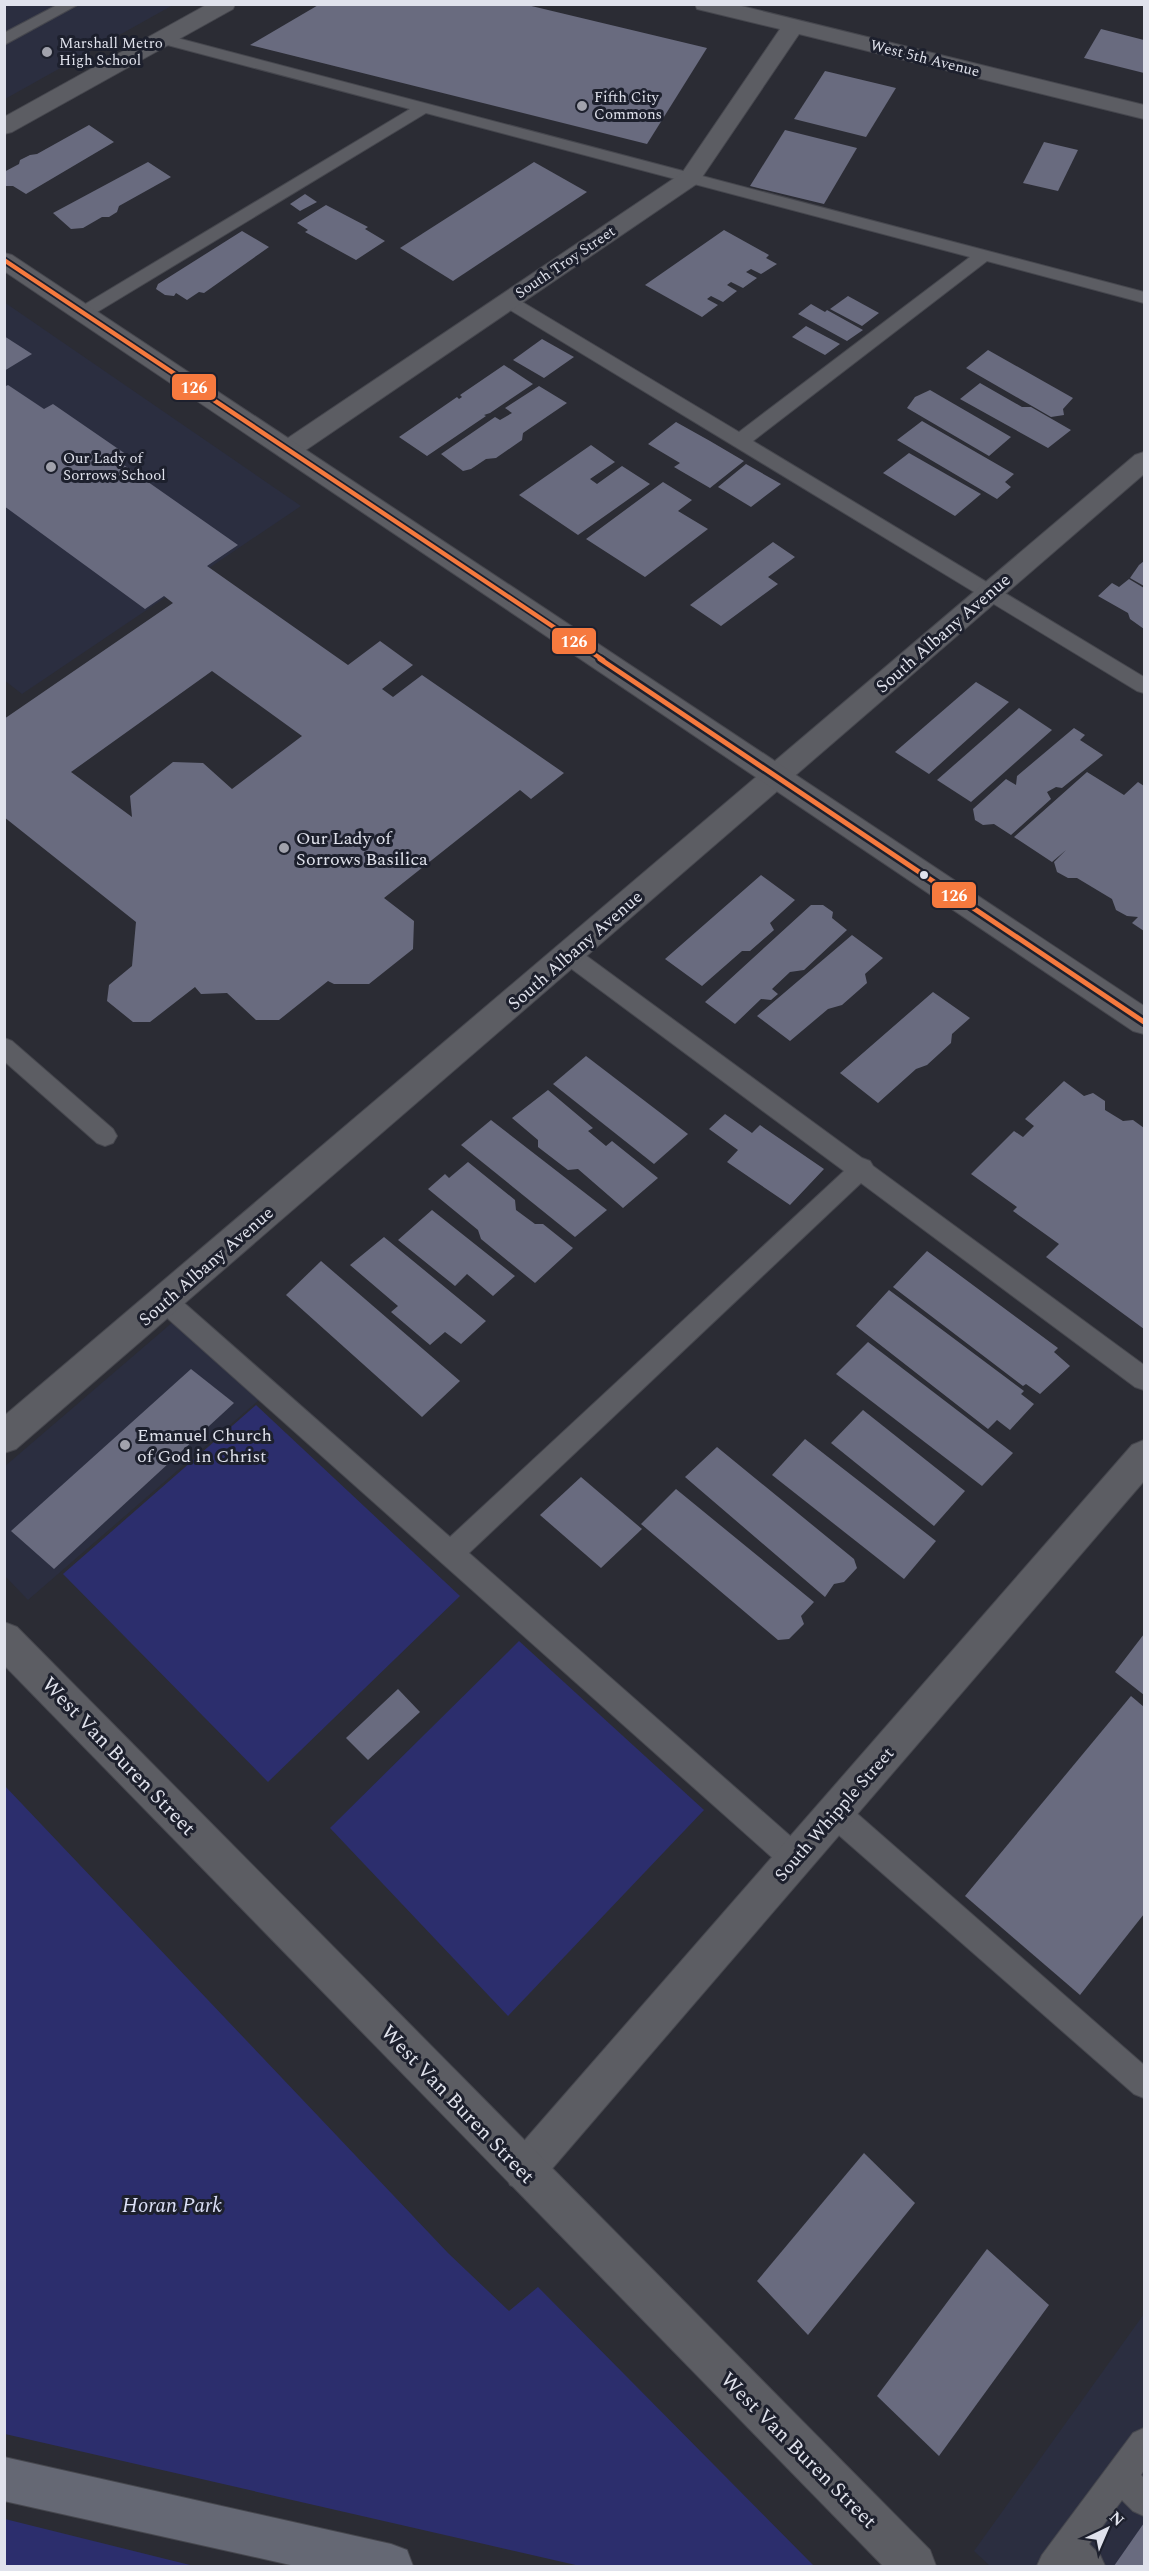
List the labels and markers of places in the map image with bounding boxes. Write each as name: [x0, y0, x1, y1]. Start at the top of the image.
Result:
place label: Marshall Metro High School: [59, 32, 163, 72]
marker: Marshall Metro High School: [40, 45, 54, 59]
place label: Fifth City Commons: [594, 86, 662, 126]
marker: Fifth City Commons: [575, 99, 589, 113]
place label: Our Lady of Sorrows School: [63, 447, 166, 487]
marker: Our Lady of Sorrows School: [44, 460, 58, 474]
place label: Our Lady of Sorrows Basilica: [296, 825, 428, 873]
marker: Our Lady of Sorrows Basilica: [277, 841, 291, 855]
unlabelled marker: [918, 869, 930, 881]
place label: Emanuel Church of God in Christ: [137, 1422, 272, 1470]
marker: Emanuel Church of God in Christ: [118, 1438, 132, 1452]

